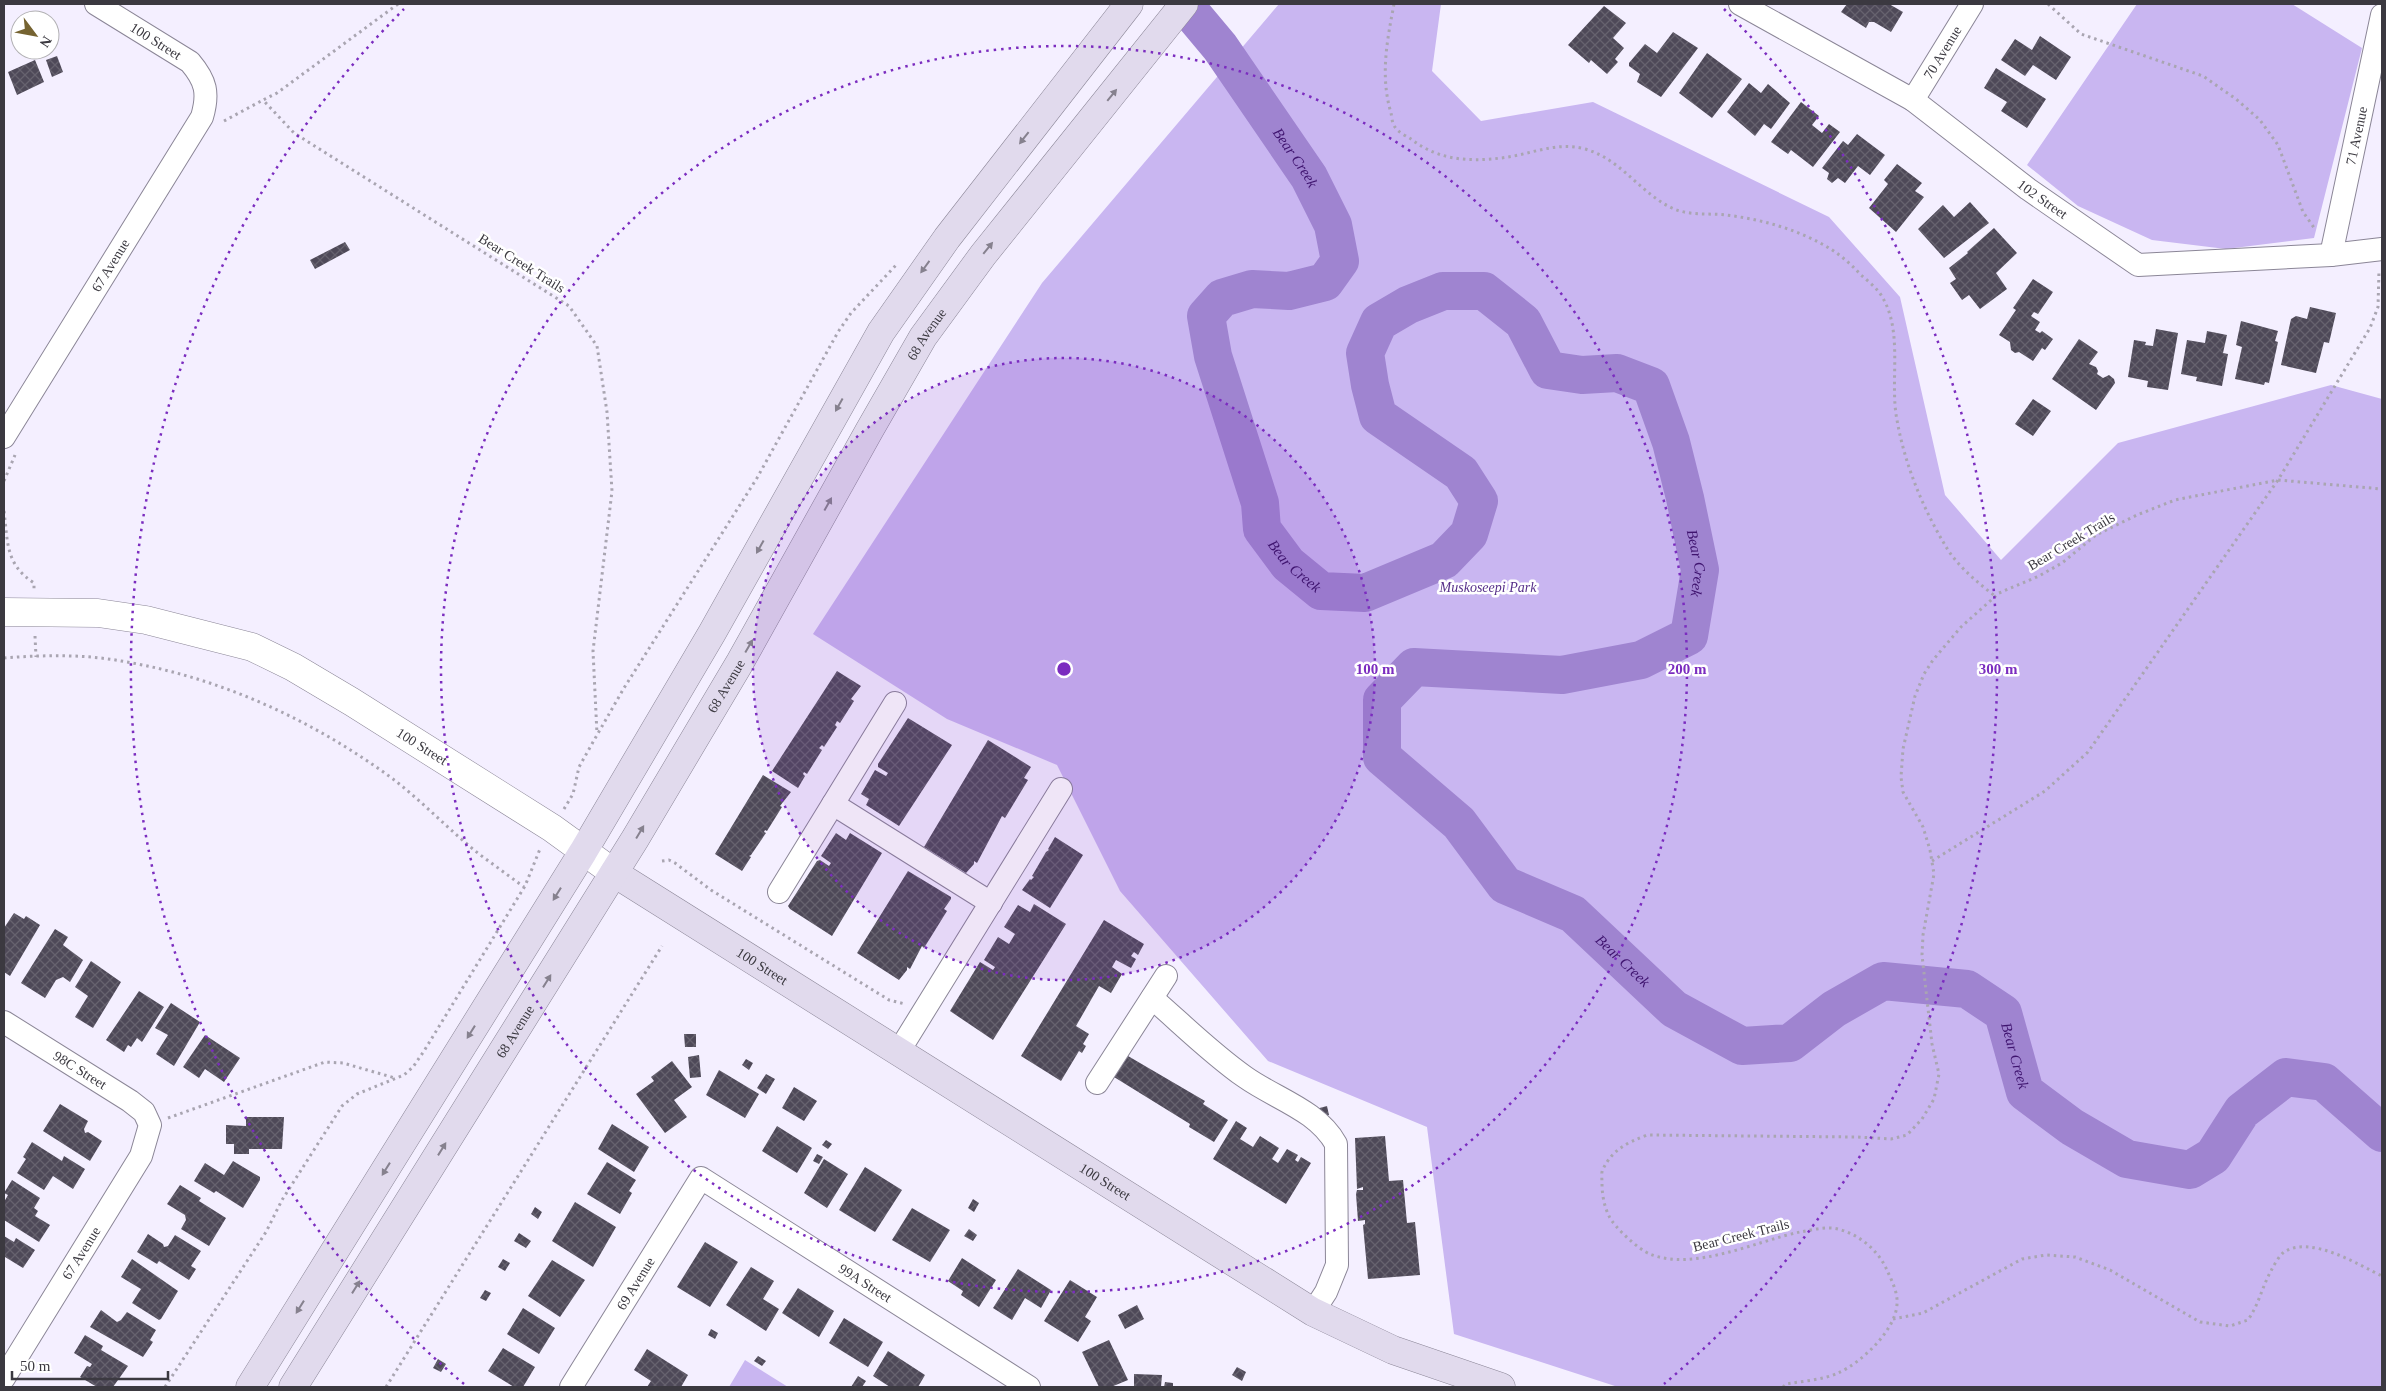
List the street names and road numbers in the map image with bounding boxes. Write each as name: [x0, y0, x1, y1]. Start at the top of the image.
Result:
street label: 100 Street: [128, 20, 184, 63]
street label: 70 Avenue: [1921, 23, 1965, 82]
street label: 71 Avenue: [2343, 105, 2370, 166]
street label: 102 Street: [2015, 177, 2070, 222]
street label: Bear Creek Trails: [476, 231, 568, 296]
street label: 67 Avenue: [89, 236, 133, 295]
street label: 68 Avenue: [904, 306, 949, 363]
street label: Bear Creek Trails: [2025, 510, 2117, 573]
street label: 68 Avenue: [705, 657, 748, 716]
street label: 100 Street: [394, 725, 450, 768]
street label: 100 Street: [734, 945, 790, 988]
street label: 68 Avenue: [493, 1003, 537, 1061]
street label: 98C Street: [51, 1048, 109, 1092]
street label: 100 Street: [1077, 1160, 1133, 1204]
street label: Bear Creek Trails: [1691, 1216, 1791, 1255]
street label: 67 Avenue: [59, 1224, 103, 1282]
street label: 69 Avenue: [614, 1255, 658, 1313]
street label: 99A Street: [836, 1261, 894, 1306]

